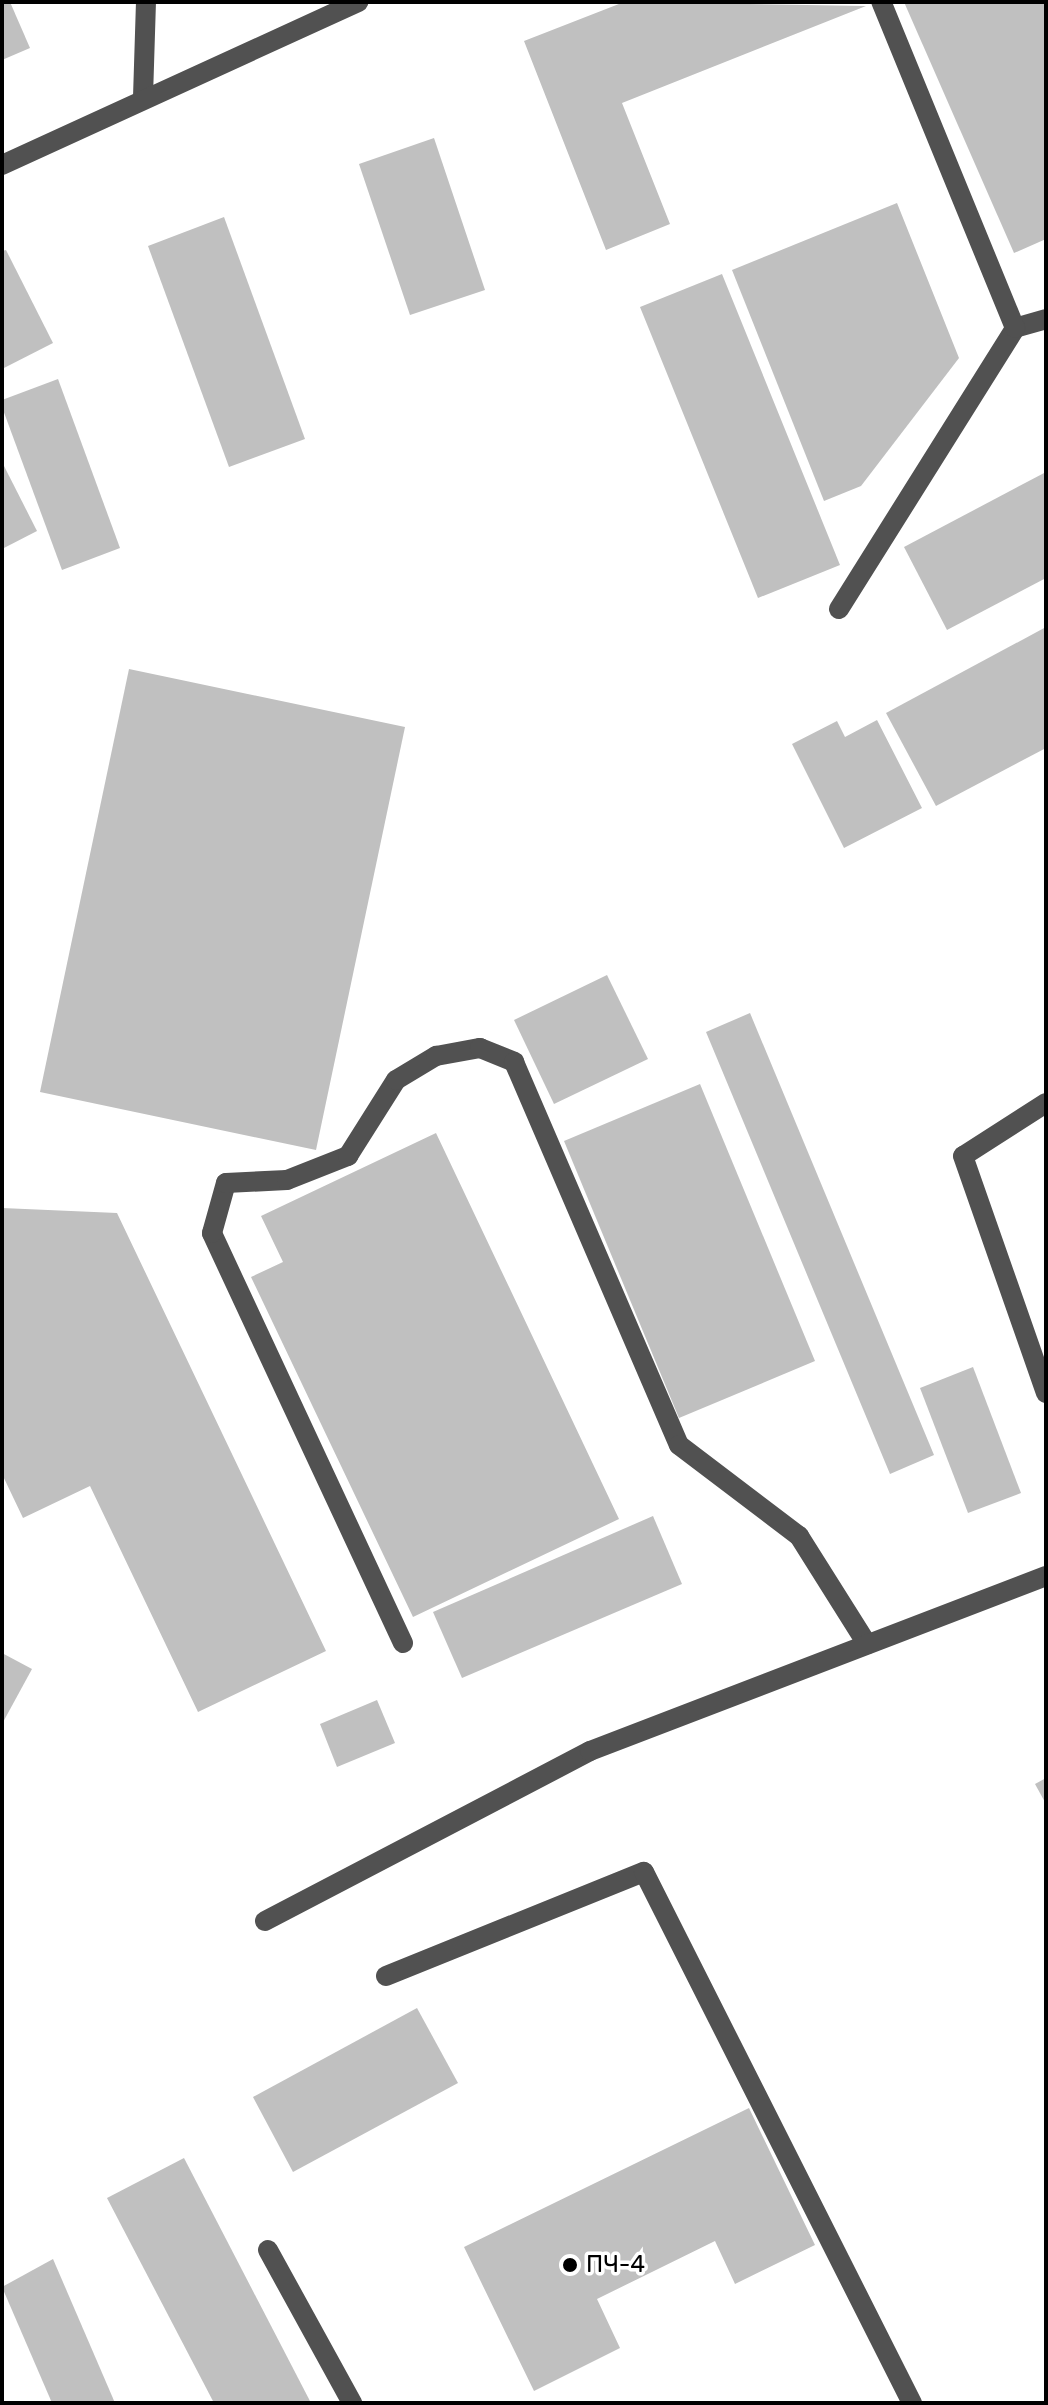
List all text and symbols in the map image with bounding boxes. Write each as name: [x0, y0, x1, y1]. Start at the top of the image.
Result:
place label: ПЧ-4: [586, 2251, 645, 2279]
marker: ПЧ-4: [561, 2256, 579, 2274]

